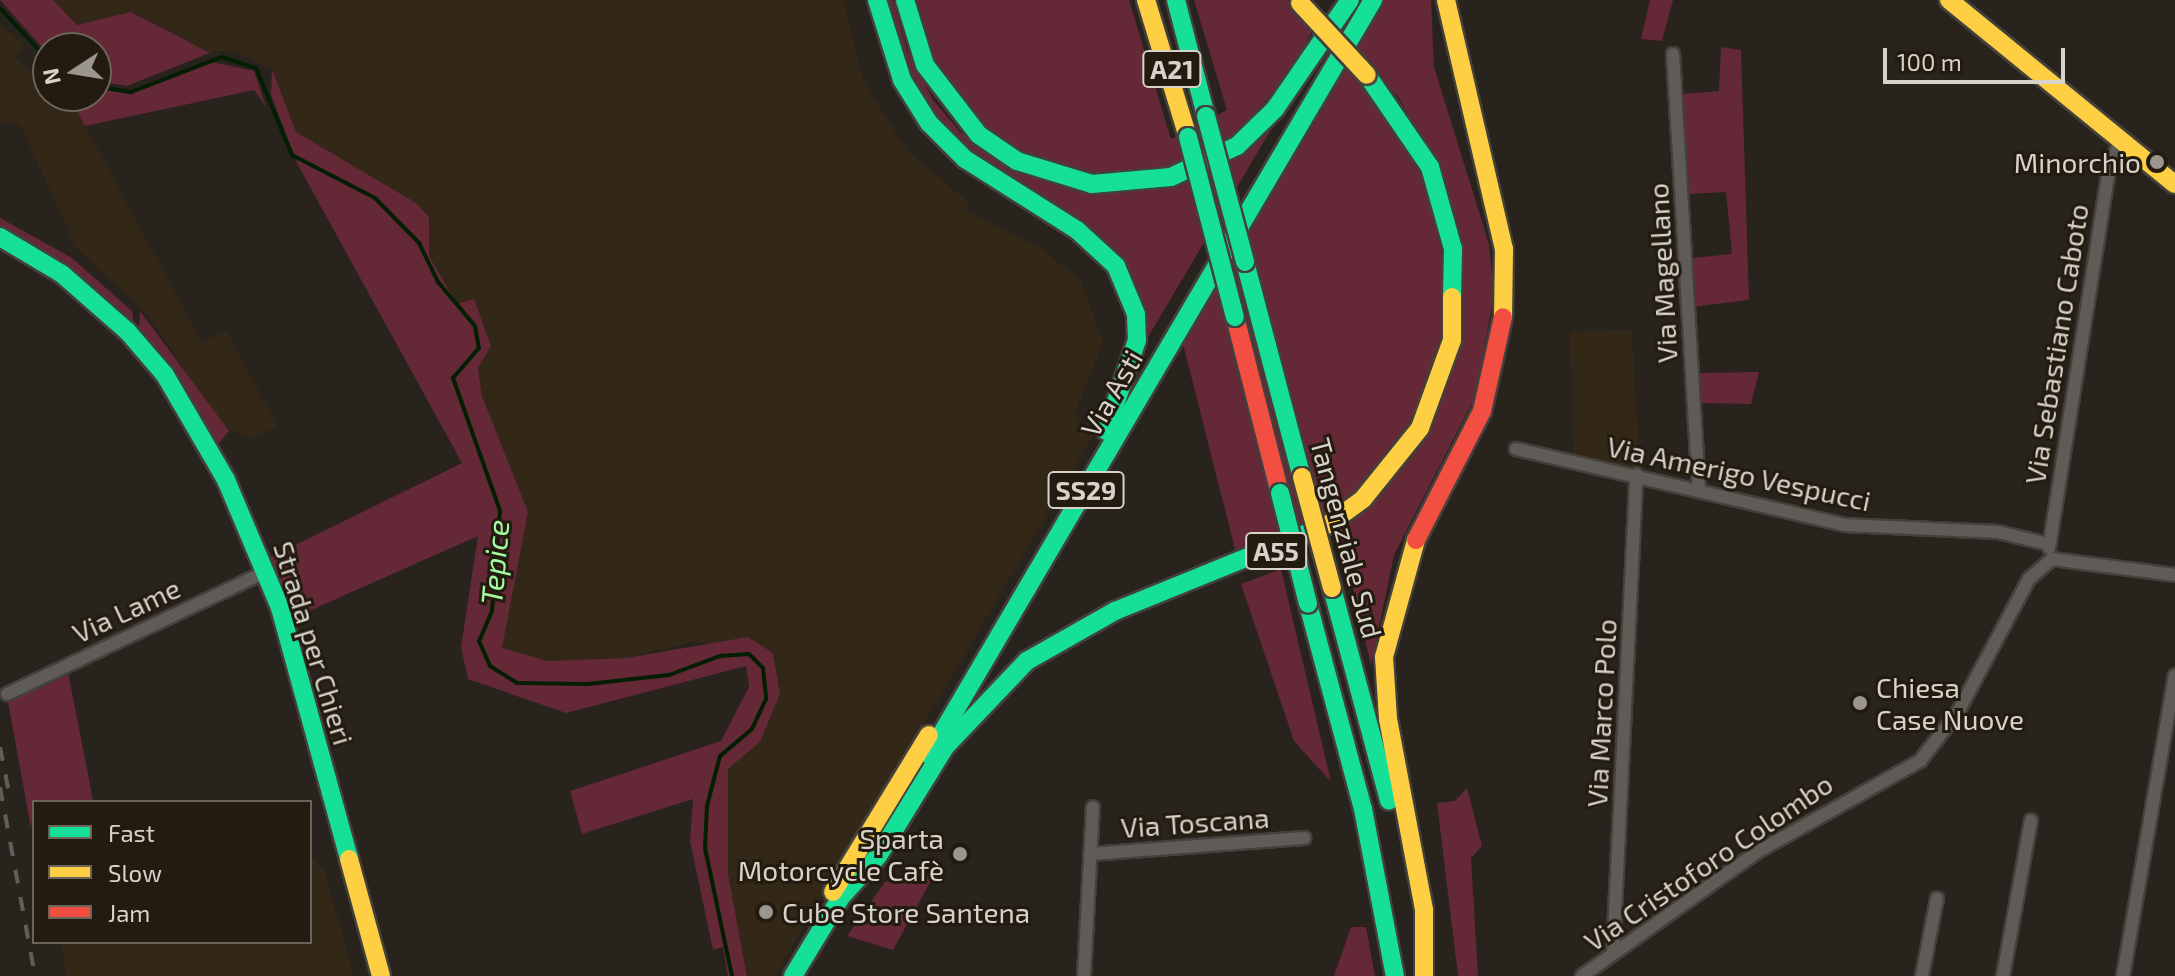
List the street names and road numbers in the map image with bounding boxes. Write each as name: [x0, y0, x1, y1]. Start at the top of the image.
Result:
road number: A21: [1142, 47, 1202, 91]
street label: Via Magellano: [1641, 182, 1683, 364]
street label: Via Sebastiano Caboto: [2017, 202, 2095, 486]
street label: Via Asti: [1073, 344, 1149, 442]
street label: Via Amerigo Vespucci: [1603, 429, 1875, 517]
street label: Tangenziale Sud: [1304, 434, 1390, 642]
road number: SS29: [1046, 468, 1126, 512]
road number: A55: [1244, 529, 1308, 573]
street label: Strada per Chieri: [267, 537, 361, 749]
street label: Via Lame: [67, 570, 185, 650]
street label: Via Marco Polo: [1579, 618, 1623, 808]
street label: Via Cristoforo Colombo: [1577, 766, 1839, 958]
street label: Via Toscana: [1119, 800, 1271, 844]

